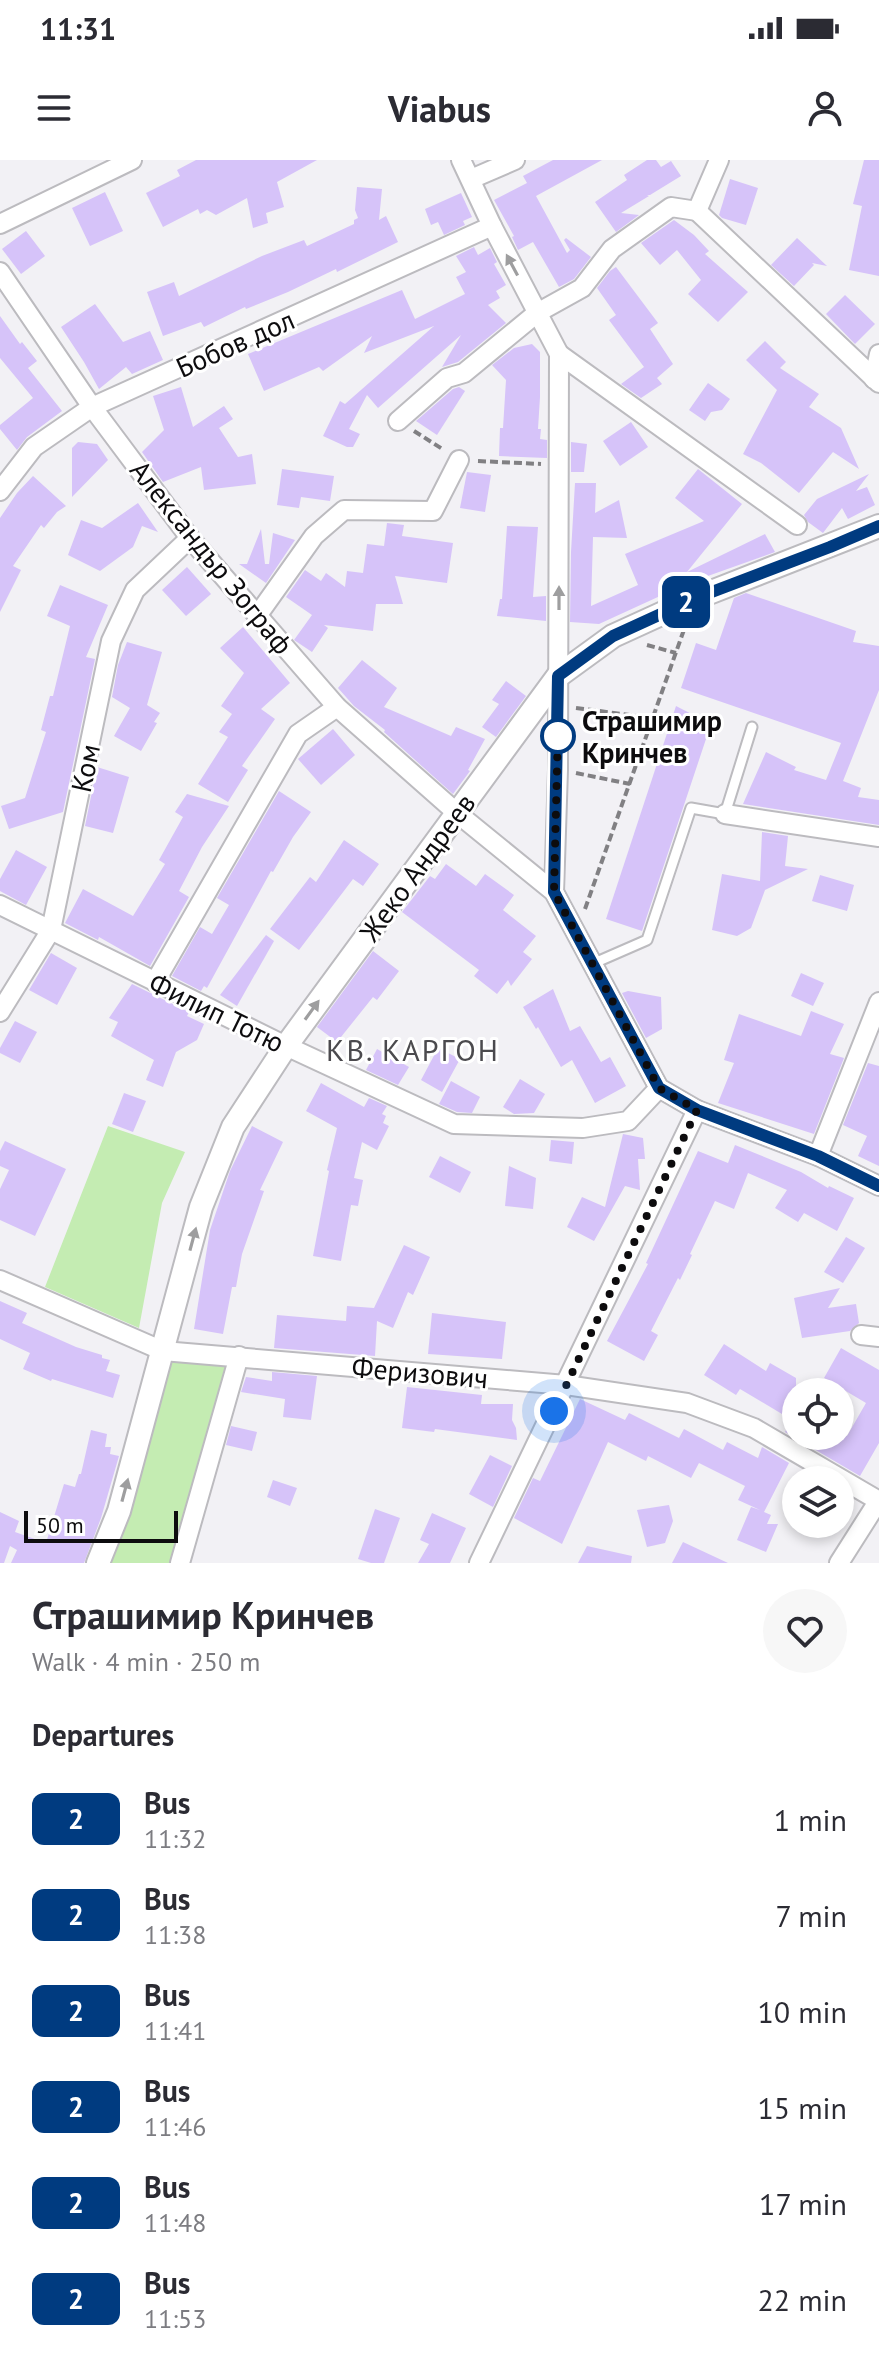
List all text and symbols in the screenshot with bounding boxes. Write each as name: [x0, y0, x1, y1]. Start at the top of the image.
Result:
text: 11:31: [40, 9, 116, 48]
text: Viabus: [388, 85, 491, 132]
icon: menu: [32, 86, 76, 130]
icon: person: [803, 86, 847, 130]
one-way arrow: [506, 253, 519, 276]
street label: Бобов дол: [170, 300, 300, 386]
street label: Александър Зограф: [122, 452, 302, 662]
line badge: 2: [660, 576, 712, 628]
text: 2: [678, 583, 694, 620]
one-way arrow: [553, 585, 565, 610]
place label: Страшимир Кринчев: [582, 702, 722, 771]
marker: Страшимир Кринчев: [541, 719, 575, 753]
street label: Ком: [62, 741, 108, 795]
street label: Жеко Андреев: [350, 786, 483, 949]
street label: Филип Тотю: [143, 963, 291, 1061]
one-way arrow: [304, 1000, 319, 1021]
district label: КВ. КАРГОН: [326, 1030, 500, 1069]
one-way arrow: [187, 1226, 199, 1251]
street label: Феризович: [350, 1348, 490, 1396]
map controls: [782, 1378, 854, 1538]
button: locate: [782, 1378, 854, 1450]
your location: [534, 1391, 574, 1431]
button: layers: [782, 1466, 854, 1538]
one-way arrow: [119, 1477, 131, 1502]
scale bar: [24, 1507, 178, 1543]
text: 50 m: [36, 1511, 84, 1539]
button: heart: [763, 1589, 847, 1673]
text: Страшимир Кринчев: [32, 1590, 374, 1639]
text: Walk · 4 min · 250 m: [32, 1645, 260, 1678]
text: Departures: [32, 1715, 174, 1754]
text: Bus: [144, 1783, 191, 1822]
text: 2: [68, 1800, 84, 1837]
text: 1 min: [774, 1800, 847, 1839]
text: 11:32: [144, 1822, 206, 1855]
text: Bus: [144, 1879, 191, 1918]
text: 2: [68, 1896, 84, 1933]
text: 7 min: [775, 1896, 847, 1935]
text: 11:38: [144, 1918, 206, 1951]
text: Bus: [144, 1975, 191, 2014]
text: 2: [68, 1992, 84, 2029]
text: 10 min: [757, 1992, 847, 2031]
text: 11:41: [144, 2014, 206, 2047]
text: Bus: [144, 2071, 191, 2110]
text: 2: [68, 2088, 84, 2125]
text: 15 min: [757, 2088, 847, 2127]
text: 11:46: [144, 2110, 206, 2143]
text: Bus: [144, 2167, 191, 2206]
text: 2: [68, 2184, 84, 2221]
text: 17 min: [759, 2184, 847, 2223]
text: 11:48: [144, 2206, 206, 2239]
text: Bus: [144, 2263, 191, 2302]
text: 2: [68, 2280, 84, 2317]
text: 22 min: [757, 2280, 847, 2319]
text: 11:53: [144, 2302, 206, 2335]

